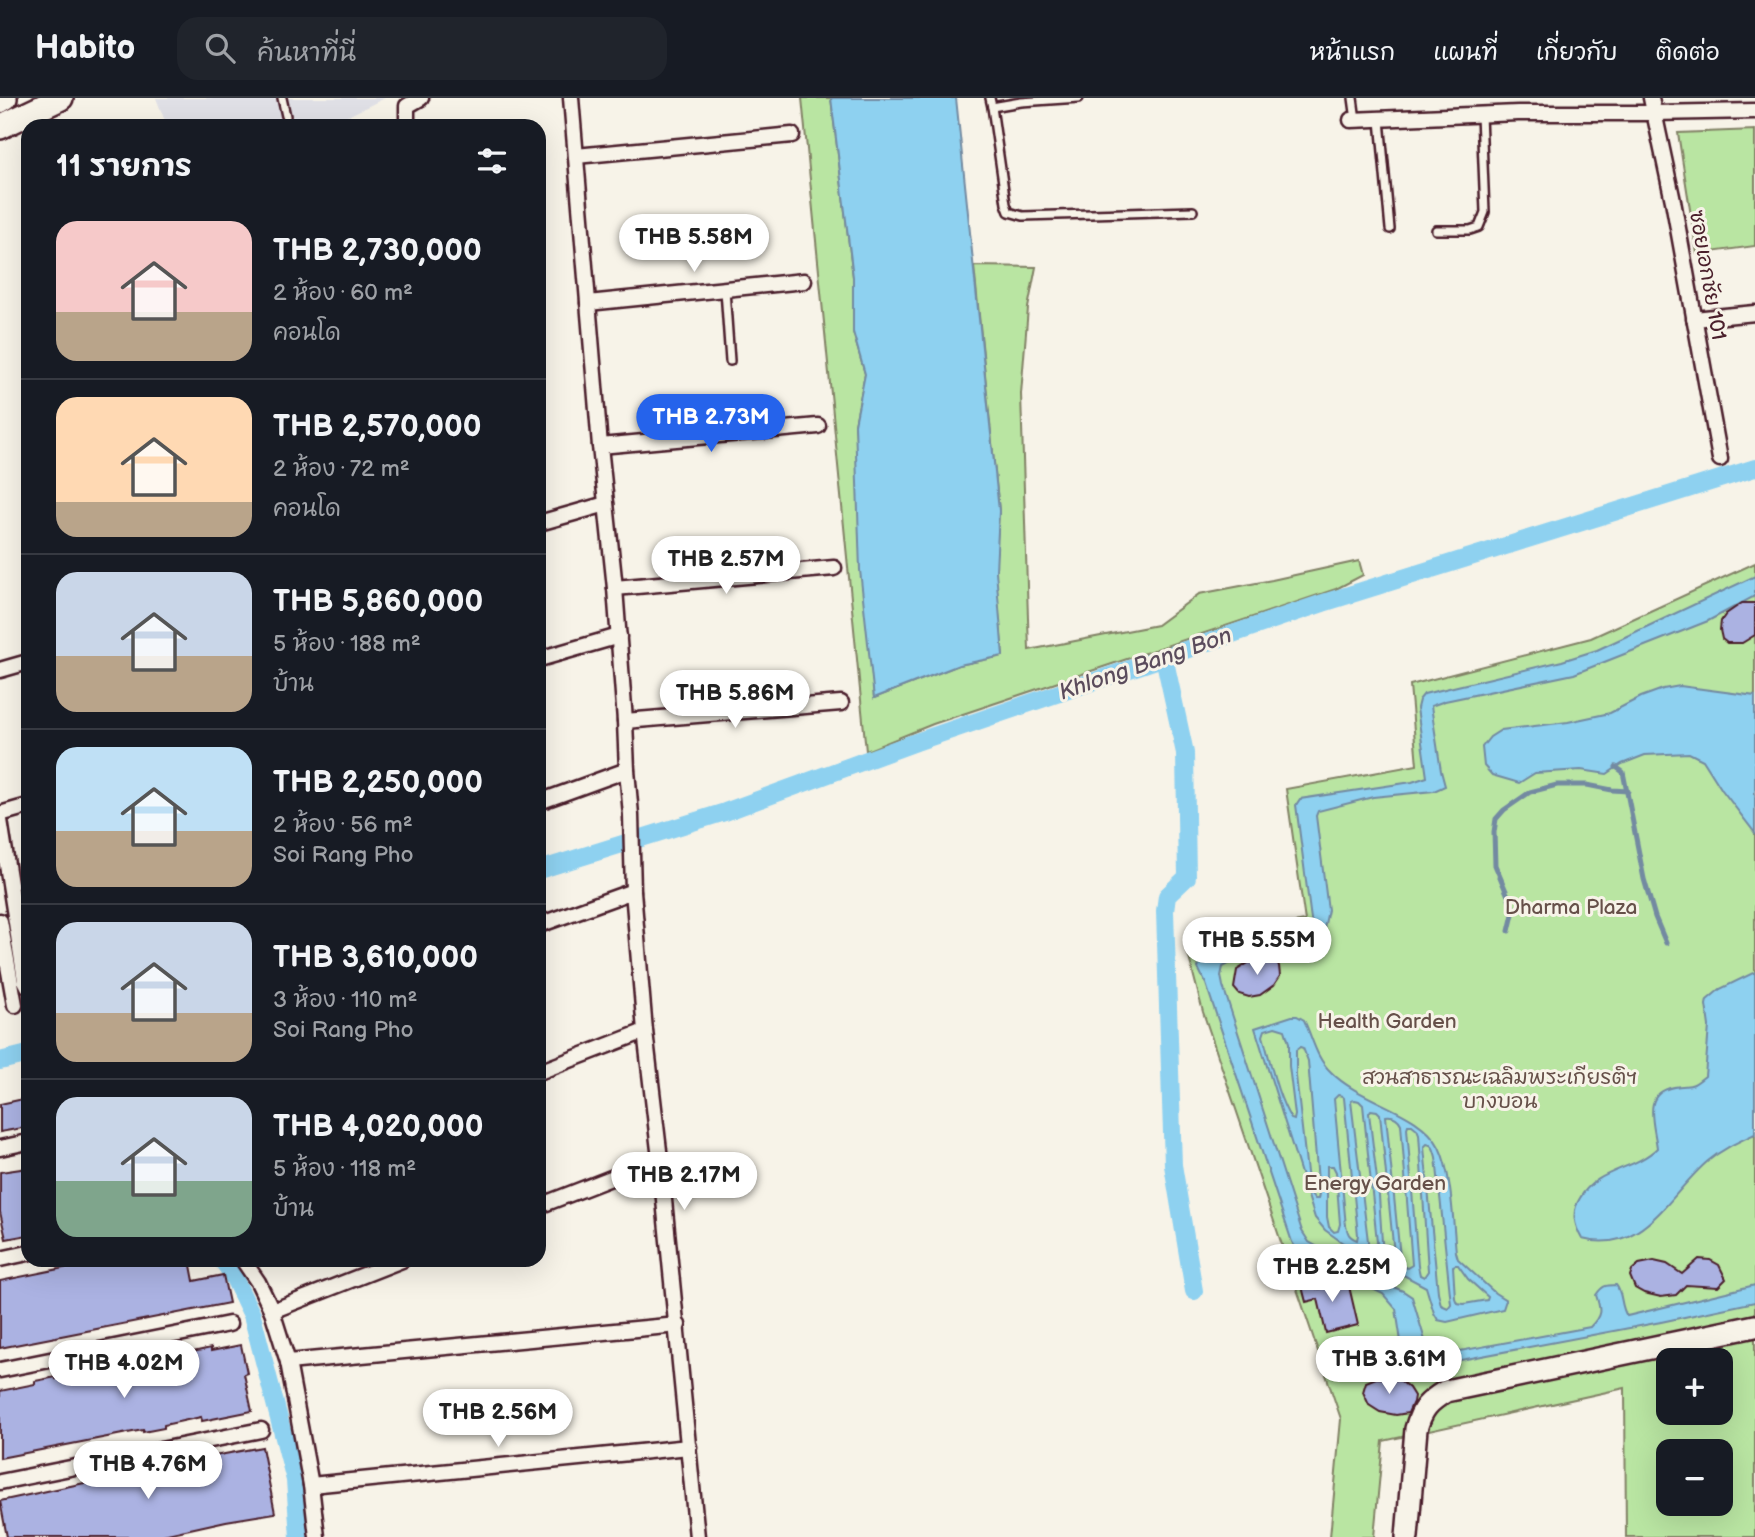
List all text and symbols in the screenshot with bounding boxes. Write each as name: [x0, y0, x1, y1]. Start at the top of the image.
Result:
search box: [177, 17, 667, 80]
text: Habito: [35, 28, 135, 68]
icon: search: [201, 29, 239, 67]
text: ค้นหาที่นี่: [257, 38, 356, 69]
text: หน้าแรก: [1310, 38, 1395, 67]
text: แผนที่: [1433, 38, 1498, 67]
text: เกี่ยวกับ: [1536, 38, 1618, 67]
text: ติดต่อ: [1656, 38, 1720, 67]
icon: filters: [473, 142, 511, 180]
text: 11 รายการ: [56, 149, 192, 185]
street label: ซอยเอกชัย 101: [1684, 208, 1731, 342]
pin: THB 5.58M: [614, 214, 774, 274]
text: THB 5.58M: [635, 223, 753, 251]
text: THB 2,730,000: [273, 233, 482, 269]
icon: home: [112, 249, 196, 333]
text: 2 ห้อง · 60 m²: [273, 279, 413, 307]
text: คอนโด: [273, 319, 341, 347]
pin: THB 2.73M: [631, 394, 791, 454]
text: THB 2.73M: [652, 403, 770, 431]
text: THB 2,570,000: [273, 409, 481, 445]
icon: home: [112, 425, 196, 509]
text: 2 ห้อง · 72 m²: [273, 455, 410, 483]
text: คอนโด: [273, 495, 341, 523]
pin: THB 2.57M: [646, 536, 806, 596]
text: THB 2.57M: [667, 545, 785, 573]
text: THB 5,860,000: [273, 584, 483, 620]
icon: home: [112, 600, 196, 684]
water label: Khlong Bang Bon: [1055, 621, 1235, 707]
text: 5 ห้อง · 188 m²: [273, 630, 421, 658]
text: บ้าน: [273, 670, 314, 698]
pin: THB 5.86M: [655, 670, 815, 730]
text: THB 5.86M: [676, 679, 794, 707]
text: THB 2,250,000: [273, 765, 483, 801]
icon: home: [112, 775, 196, 859]
text: 2 ห้อง · 56 m²: [273, 811, 413, 839]
text: Soi Rang Pho: [273, 841, 414, 869]
park label: Dharma Plaza: [1505, 895, 1637, 920]
pin: THB 5.55M: [1177, 918, 1337, 977]
text: THB 5.55M: [1198, 926, 1316, 954]
text: THB 3,610,000: [273, 940, 478, 976]
icon: home: [112, 950, 196, 1034]
text: 3 ห้อง · 110 m²: [273, 986, 417, 1014]
park label: Health Garden: [1317, 1009, 1457, 1034]
text: Soi Rang Pho: [273, 1016, 414, 1044]
park label: สวนสาธารณะเฉลิมพระเกียรติฯ บางบอน: [1362, 1065, 1638, 1114]
text: THB 4,020,000: [273, 1109, 483, 1145]
icon: home: [112, 1125, 196, 1209]
pin: THB 2.17M: [604, 1152, 764, 1212]
text: 5 ห้อง · 118 m²: [273, 1155, 416, 1183]
text: THB 2.17M: [627, 1161, 741, 1189]
park label: Energy Garden: [1304, 1171, 1446, 1196]
text: บ้าน: [273, 1195, 314, 1223]
pin: THB 2.25M: [1252, 1244, 1412, 1304]
text: THB 2.25M: [1273, 1253, 1391, 1281]
pin: THB 3.61M: [1309, 1336, 1469, 1396]
pin: THB 4.02M: [44, 1340, 204, 1400]
text: THB 3.61M: [1332, 1345, 1446, 1373]
map controls: [1656, 1348, 1733, 1516]
button: +: [1656, 1348, 1733, 1425]
text: THB 4.02M: [64, 1349, 184, 1377]
pin: THB 2.56M: [418, 1390, 578, 1449]
text: THB 2.56M: [439, 1398, 557, 1426]
button: −: [1656, 1439, 1733, 1516]
pin: THB 4.76M: [68, 1442, 228, 1501]
text: THB 4.76M: [89, 1450, 207, 1478]

